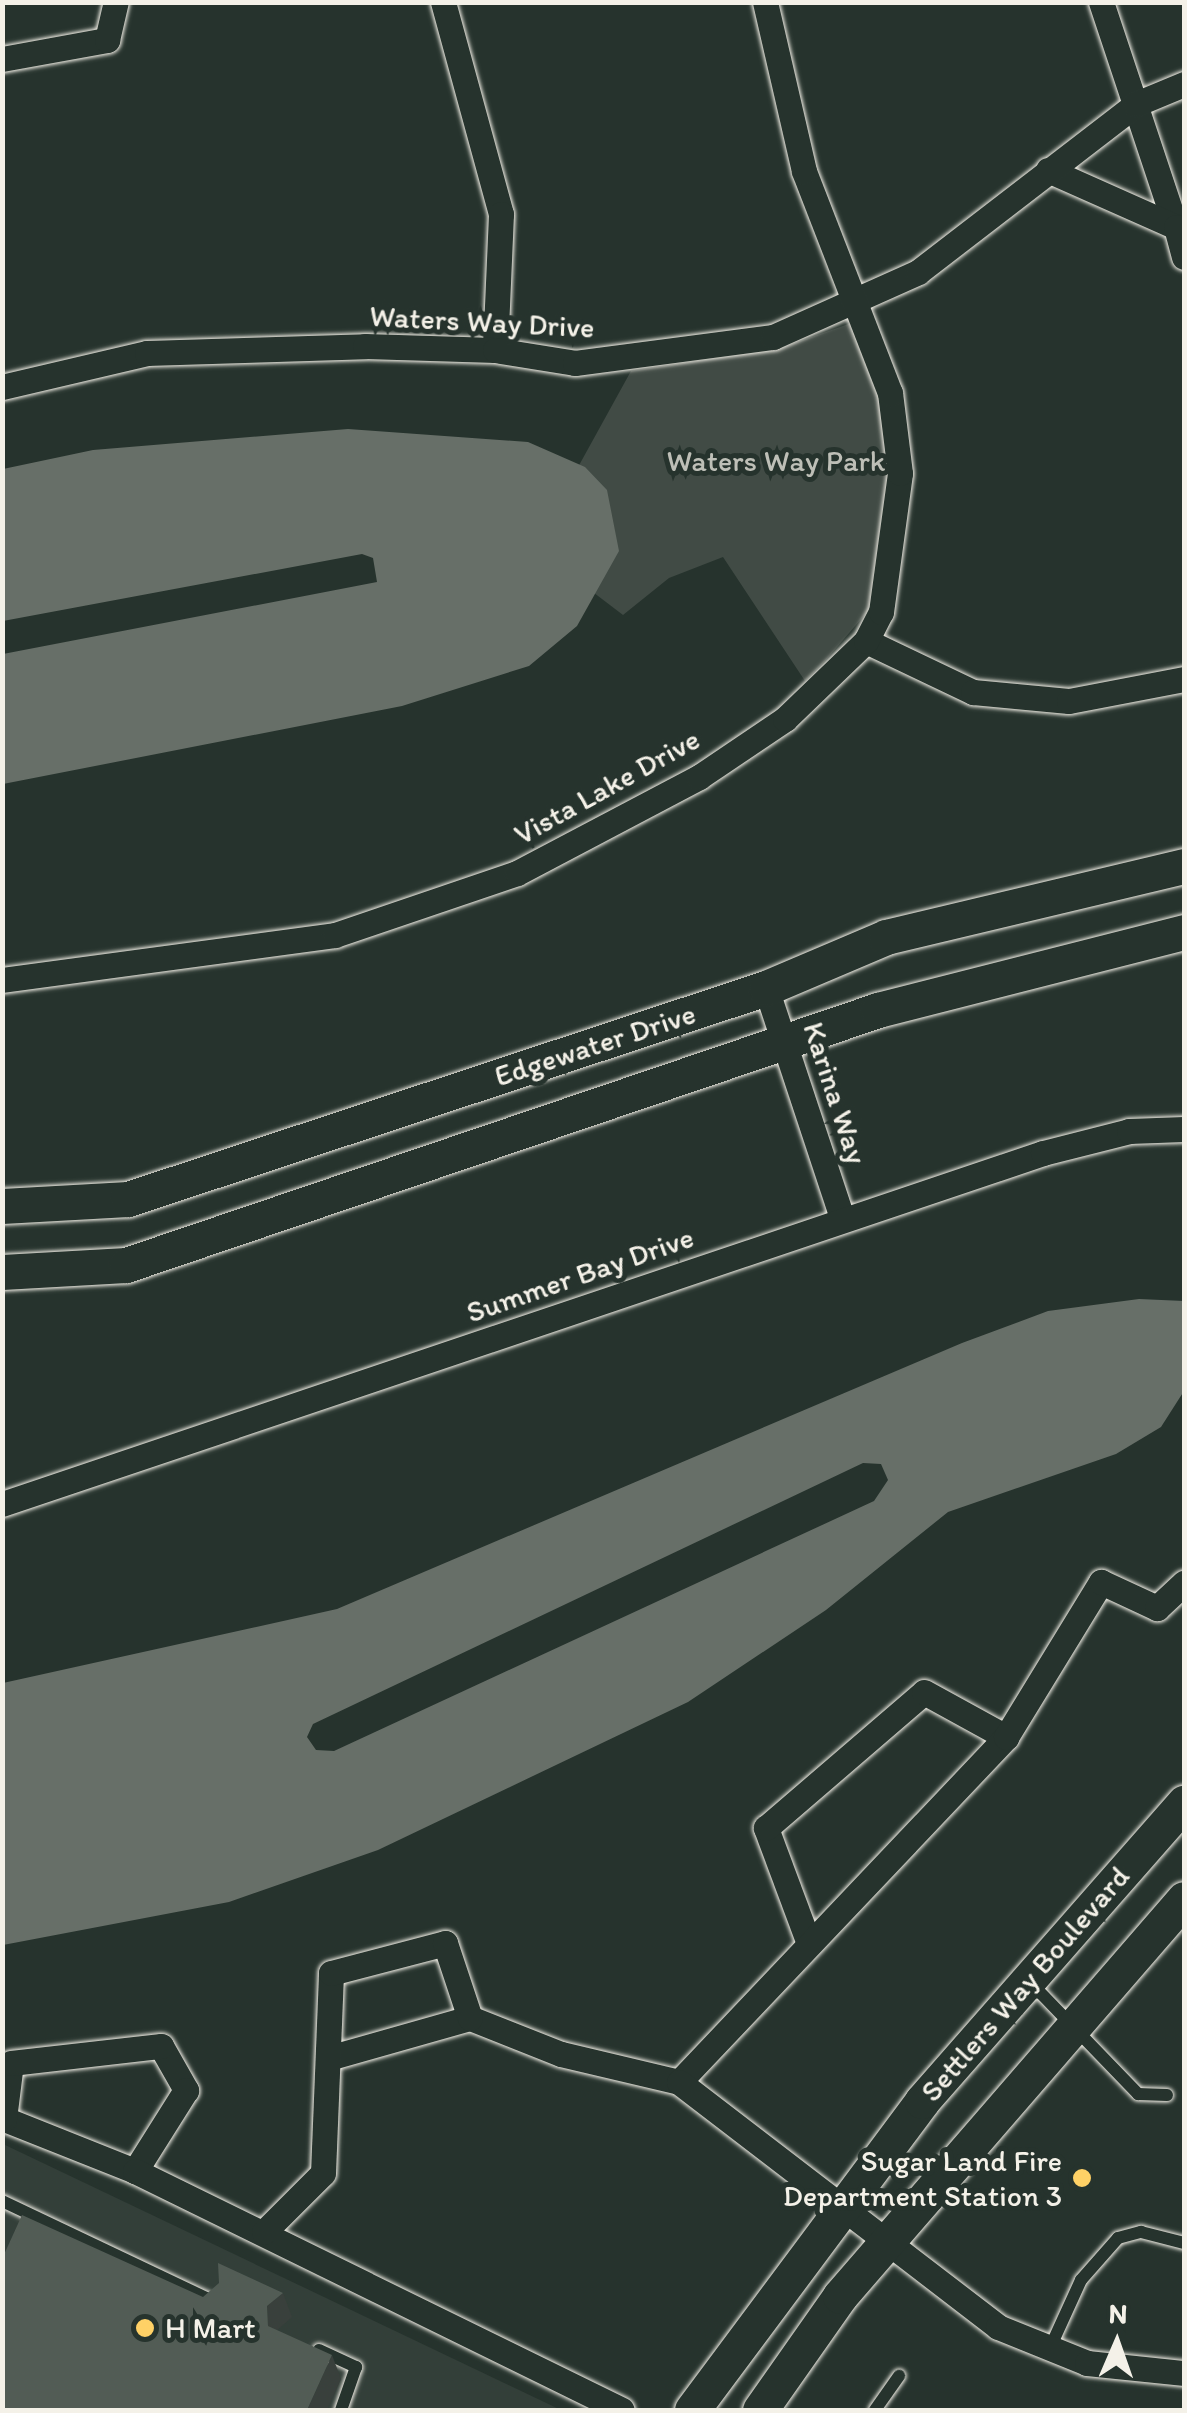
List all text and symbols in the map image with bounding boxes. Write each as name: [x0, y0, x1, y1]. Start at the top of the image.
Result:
street label: Waters Way Drive: [368, 298, 596, 346]
park label: Waters Way Park: [668, 443, 884, 479]
street label: Vista Lake Drive: [508, 721, 706, 853]
street label: Edgewater Drive: [490, 996, 700, 1094]
street label: Karina Way: [795, 1018, 875, 1168]
street label: Summer Bay Drive: [461, 1219, 699, 1331]
street label: Settlers Way Boulevard: [913, 1859, 1137, 2109]
place label: Sugar Land Fire Department Station 3: [783, 2143, 1062, 2214]
marker: Sugar Land Fire Department Station 3: [1071, 2167, 1093, 2189]
north arrow: [1067, 2293, 1167, 2393]
text: N: [1108, 2296, 1128, 2330]
place label: H Mart: [165, 2310, 255, 2346]
marker: H Mart: [134, 2317, 156, 2339]

